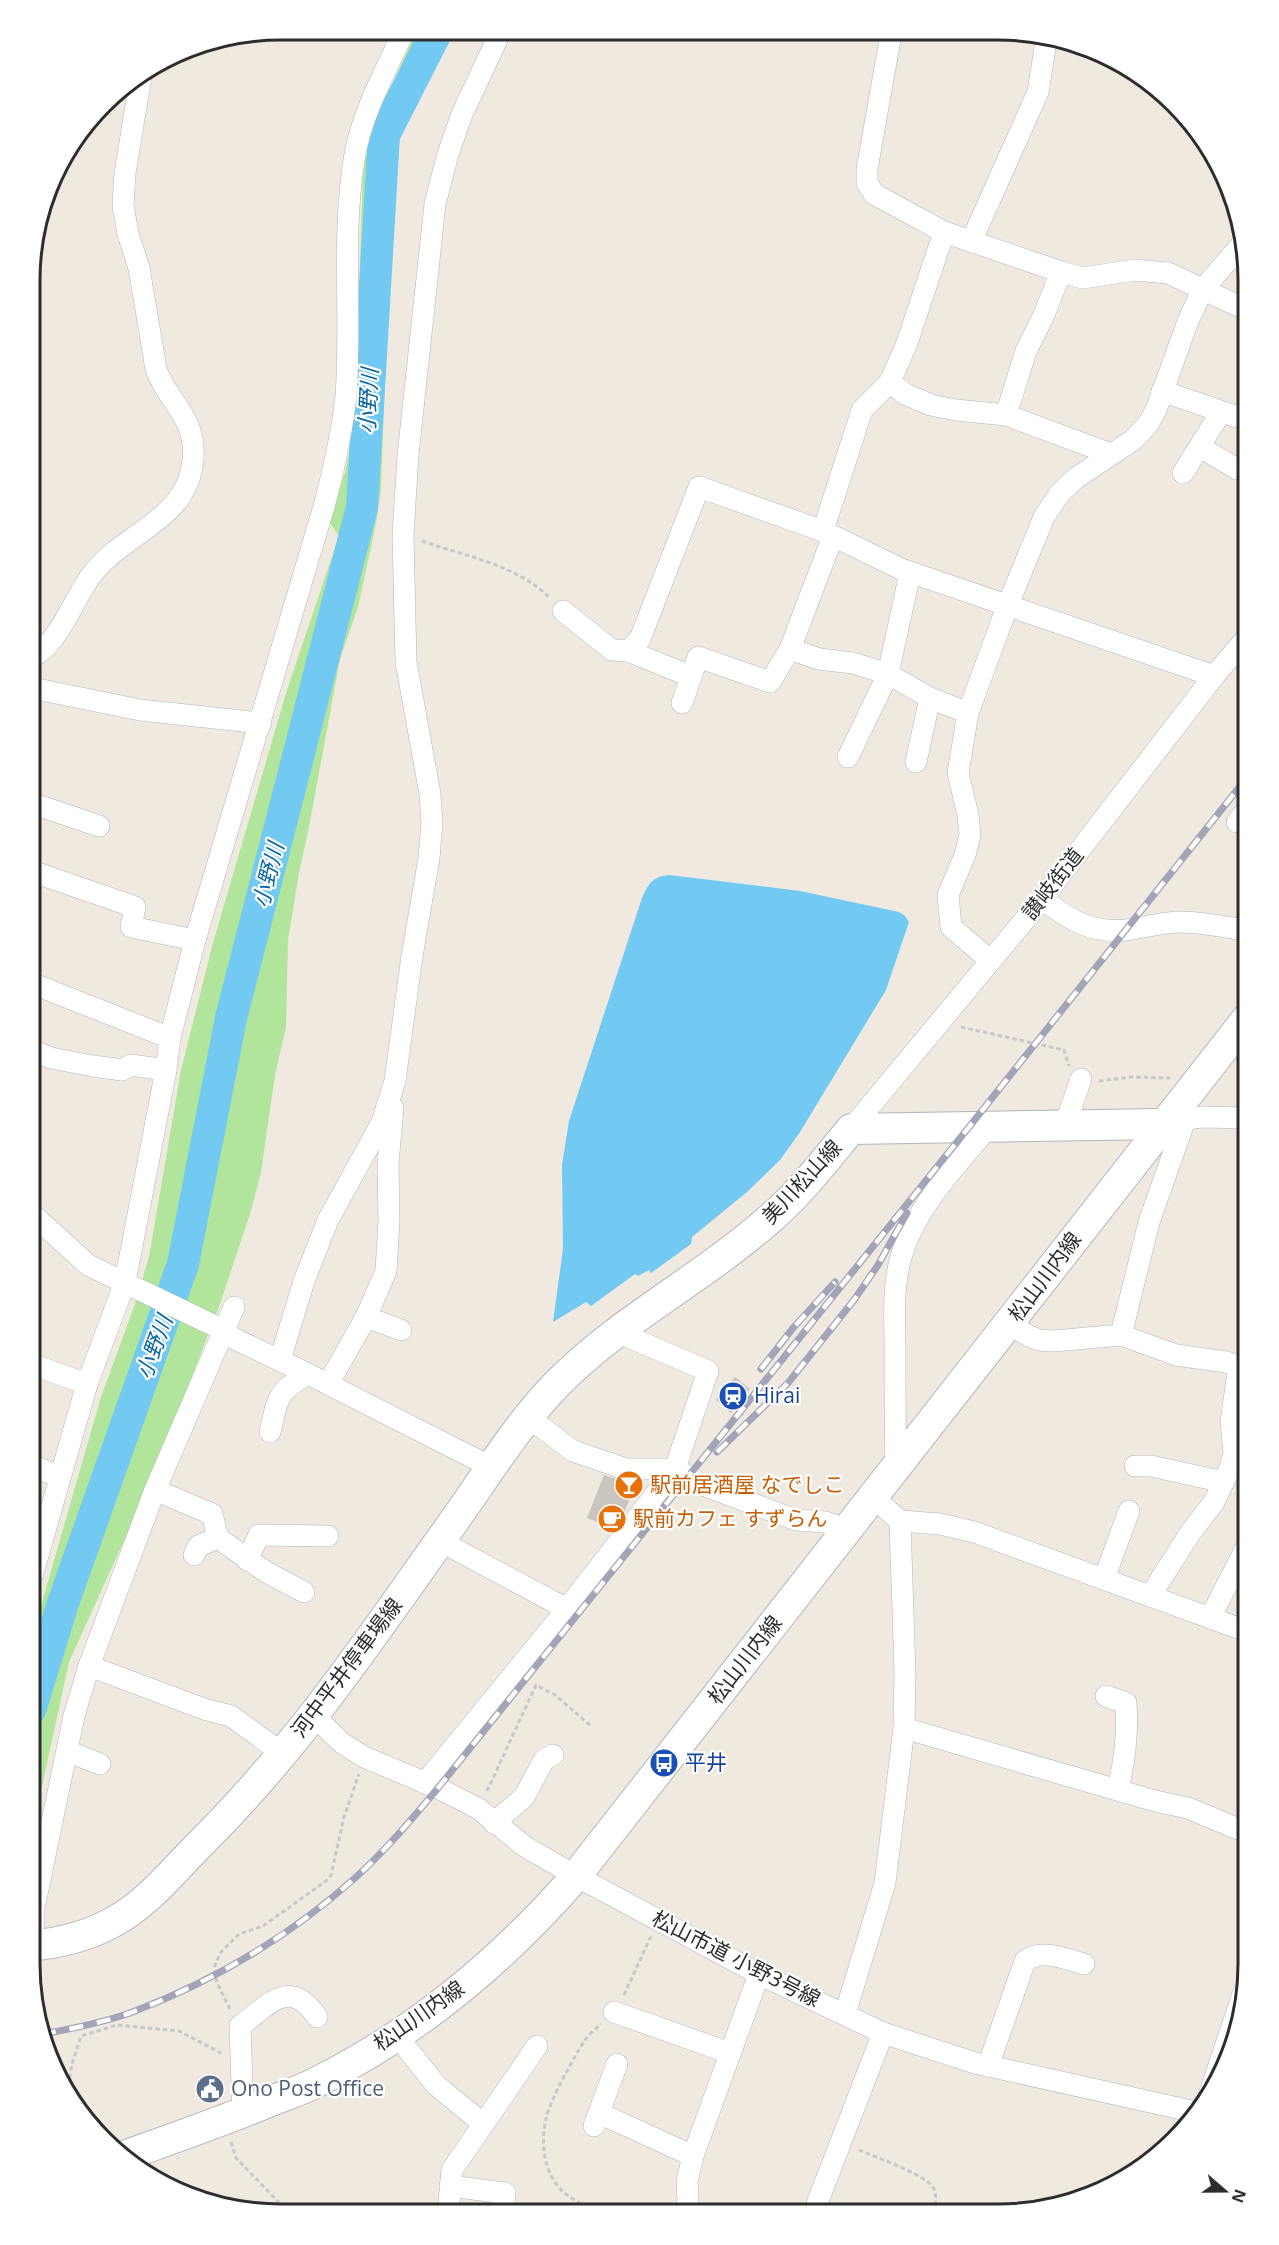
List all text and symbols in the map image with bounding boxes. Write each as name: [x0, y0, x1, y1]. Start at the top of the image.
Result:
water label: 小野川: [350, 365, 384, 435]
water label: 小野川: [244, 837, 290, 910]
street label: 讃岐街道: [1015, 842, 1089, 925]
street label: 美川松山線: [755, 1133, 847, 1229]
street label: 松山川内線: [1001, 1226, 1087, 1327]
water label: 小野川: [128, 1309, 179, 1383]
station icon: Hirai: [717, 1380, 749, 1412]
place label: Hirai: [754, 1381, 800, 1409]
bar icon: 駅前居酒屋 なでしこ: [613, 1469, 645, 1501]
place label: 駅前居酒屋 なでしこ: [650, 1470, 844, 1498]
cafe icon: 駅前カフェ すずらん: [596, 1503, 628, 1535]
place label: 駅前カフェ すずらん: [633, 1504, 827, 1532]
street label: 河中平井停車場線: [284, 1592, 408, 1743]
street label: 松山川内線: [701, 1609, 788, 1709]
bus stop icon: 平井: [648, 1747, 680, 1779]
place label: 平井: [685, 1748, 727, 1776]
street label: 松山市道 小野3号線: [647, 1904, 825, 2013]
street label: 松山川内線: [367, 1974, 469, 2057]
public building icon: Ono Post Office: [194, 2073, 226, 2105]
place label: Ono Post Office: [231, 2074, 384, 2102]
north arrow: [1195, 2161, 1255, 2221]
text: N: [1227, 2186, 1252, 2206]

